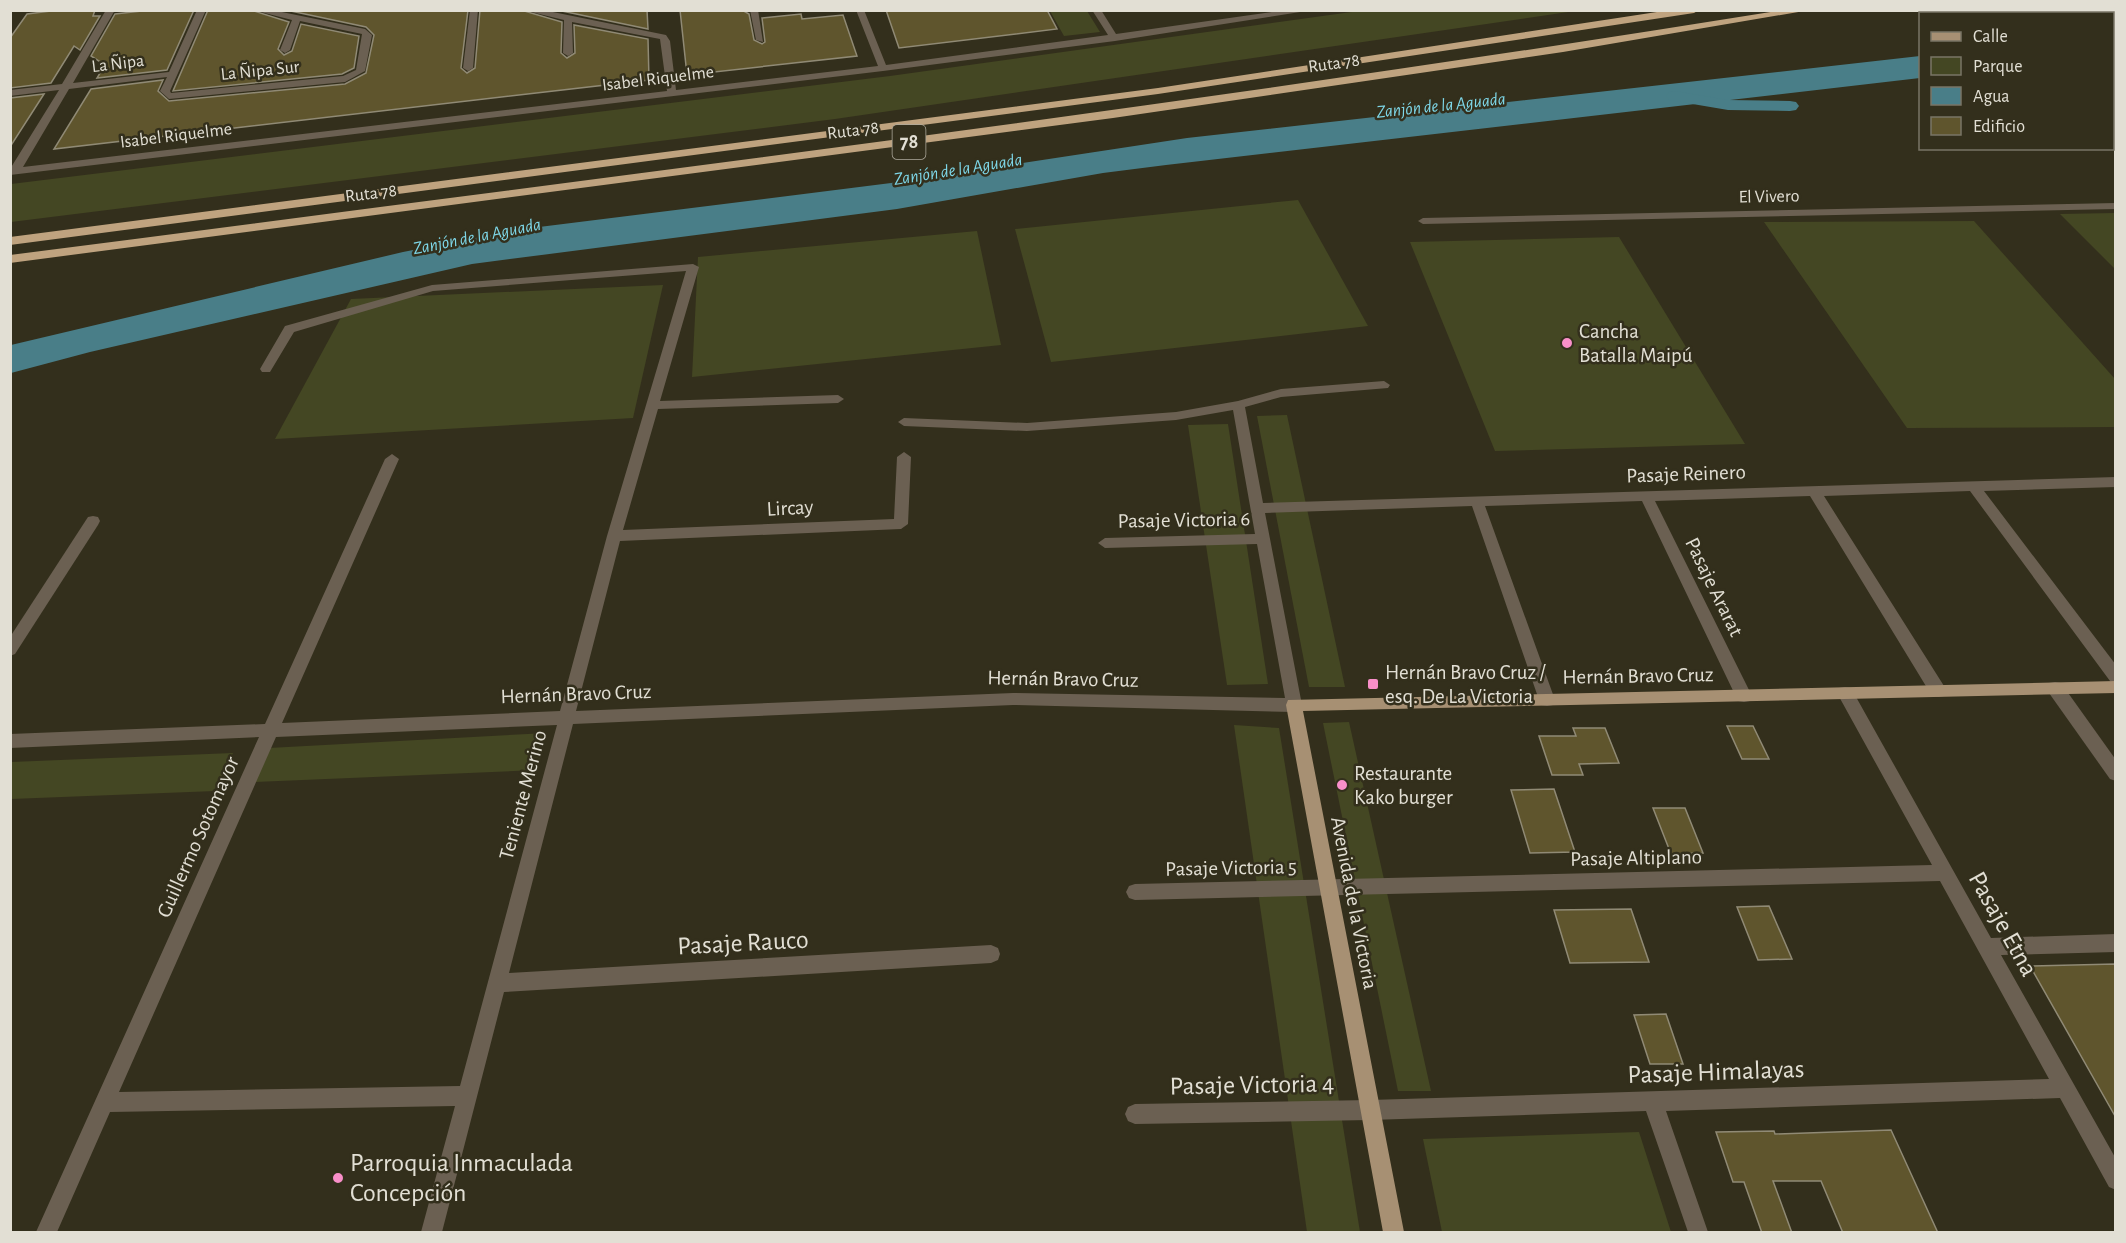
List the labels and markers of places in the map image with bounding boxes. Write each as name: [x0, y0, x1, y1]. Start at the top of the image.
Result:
place label: Cancha Batalla Maipú: [1579, 321, 1693, 366]
marker: Cancha Batalla Maipú: [1560, 336, 1574, 350]
place label: Hernán Bravo Cruz / esq. De La Victoria: [1385, 662, 1547, 707]
marker: Hernán Bravo Cruz / esq. De La Victoria: [1366, 677, 1380, 691]
place label: Restaurante Kako burger: [1354, 763, 1453, 808]
marker: Restaurante Kako burger: [1335, 778, 1349, 792]
place label: Parroquia Inmaculada Concepción: [350, 1150, 573, 1206]
marker: Parroquia Inmaculada Concepción: [331, 1171, 345, 1185]

